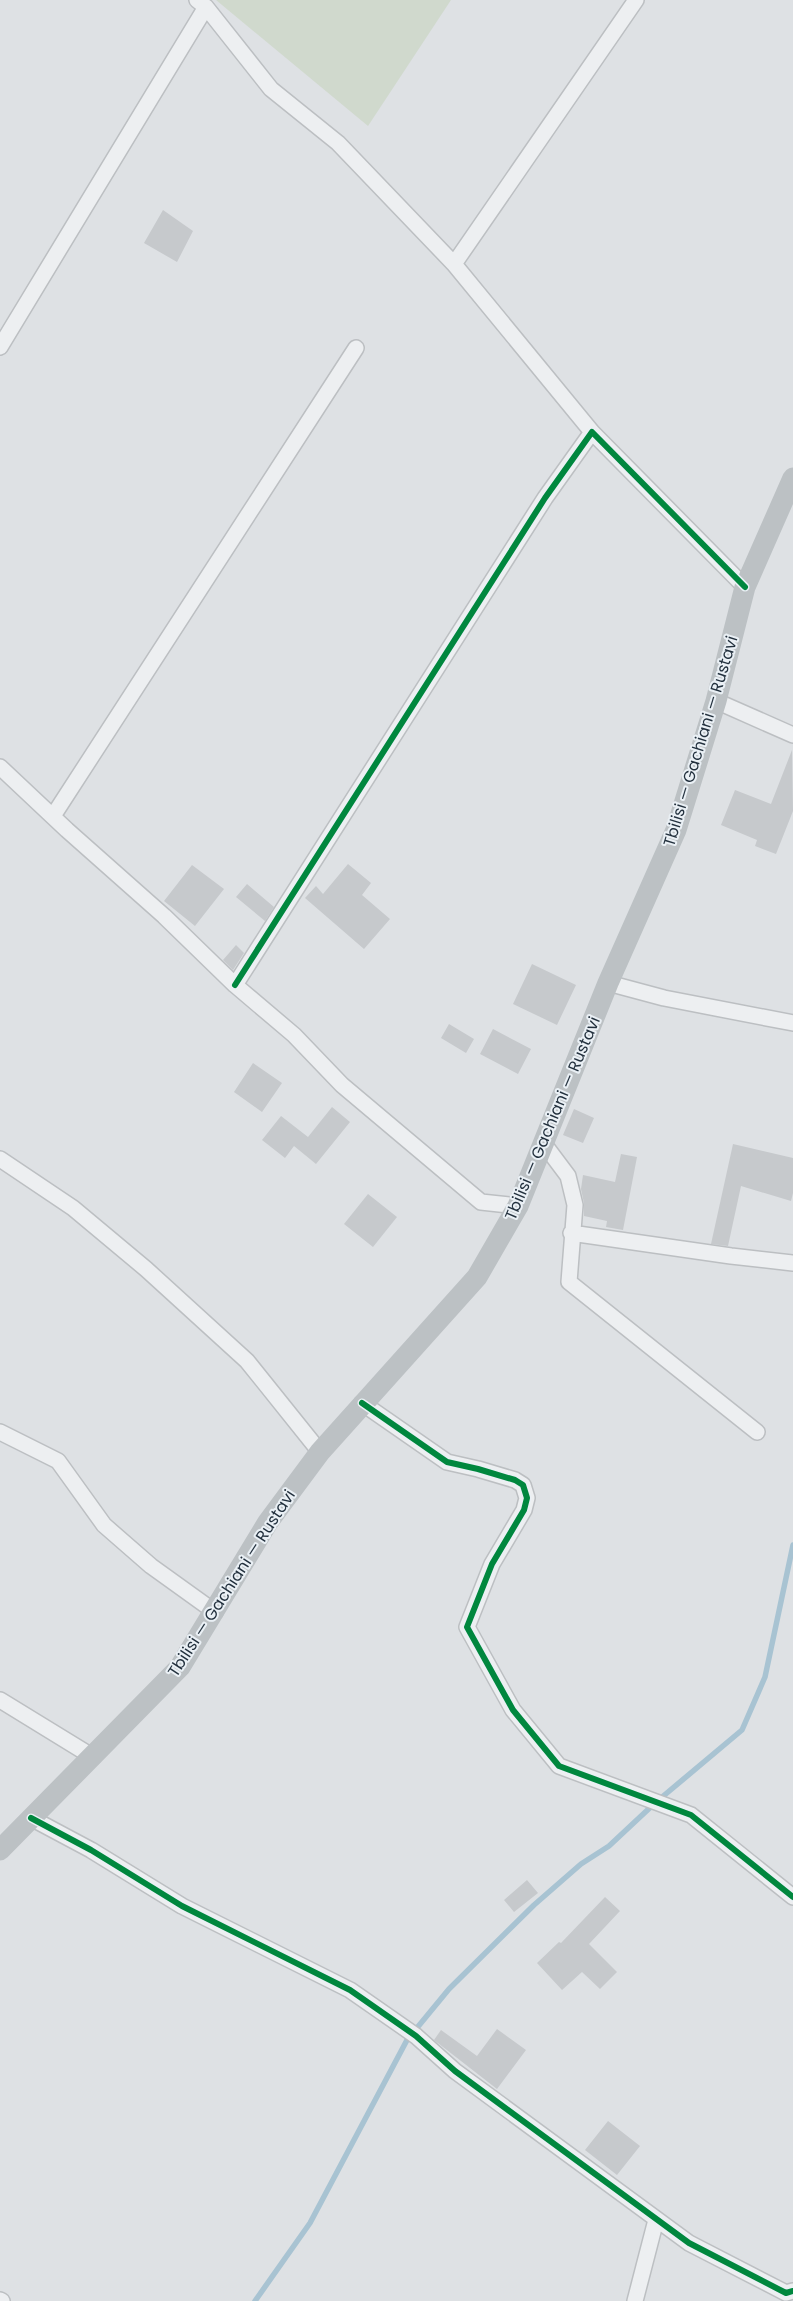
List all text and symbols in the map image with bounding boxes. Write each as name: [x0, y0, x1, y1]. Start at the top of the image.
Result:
street label: Tbilisi — Gachiani — Rustavi: [657, 633, 743, 849]
street label: Tbilisi — Gachiani — Rustavi: [499, 1013, 606, 1223]
street label: Tbilisi — Gachiani — Rustavi: [162, 1485, 301, 1681]

